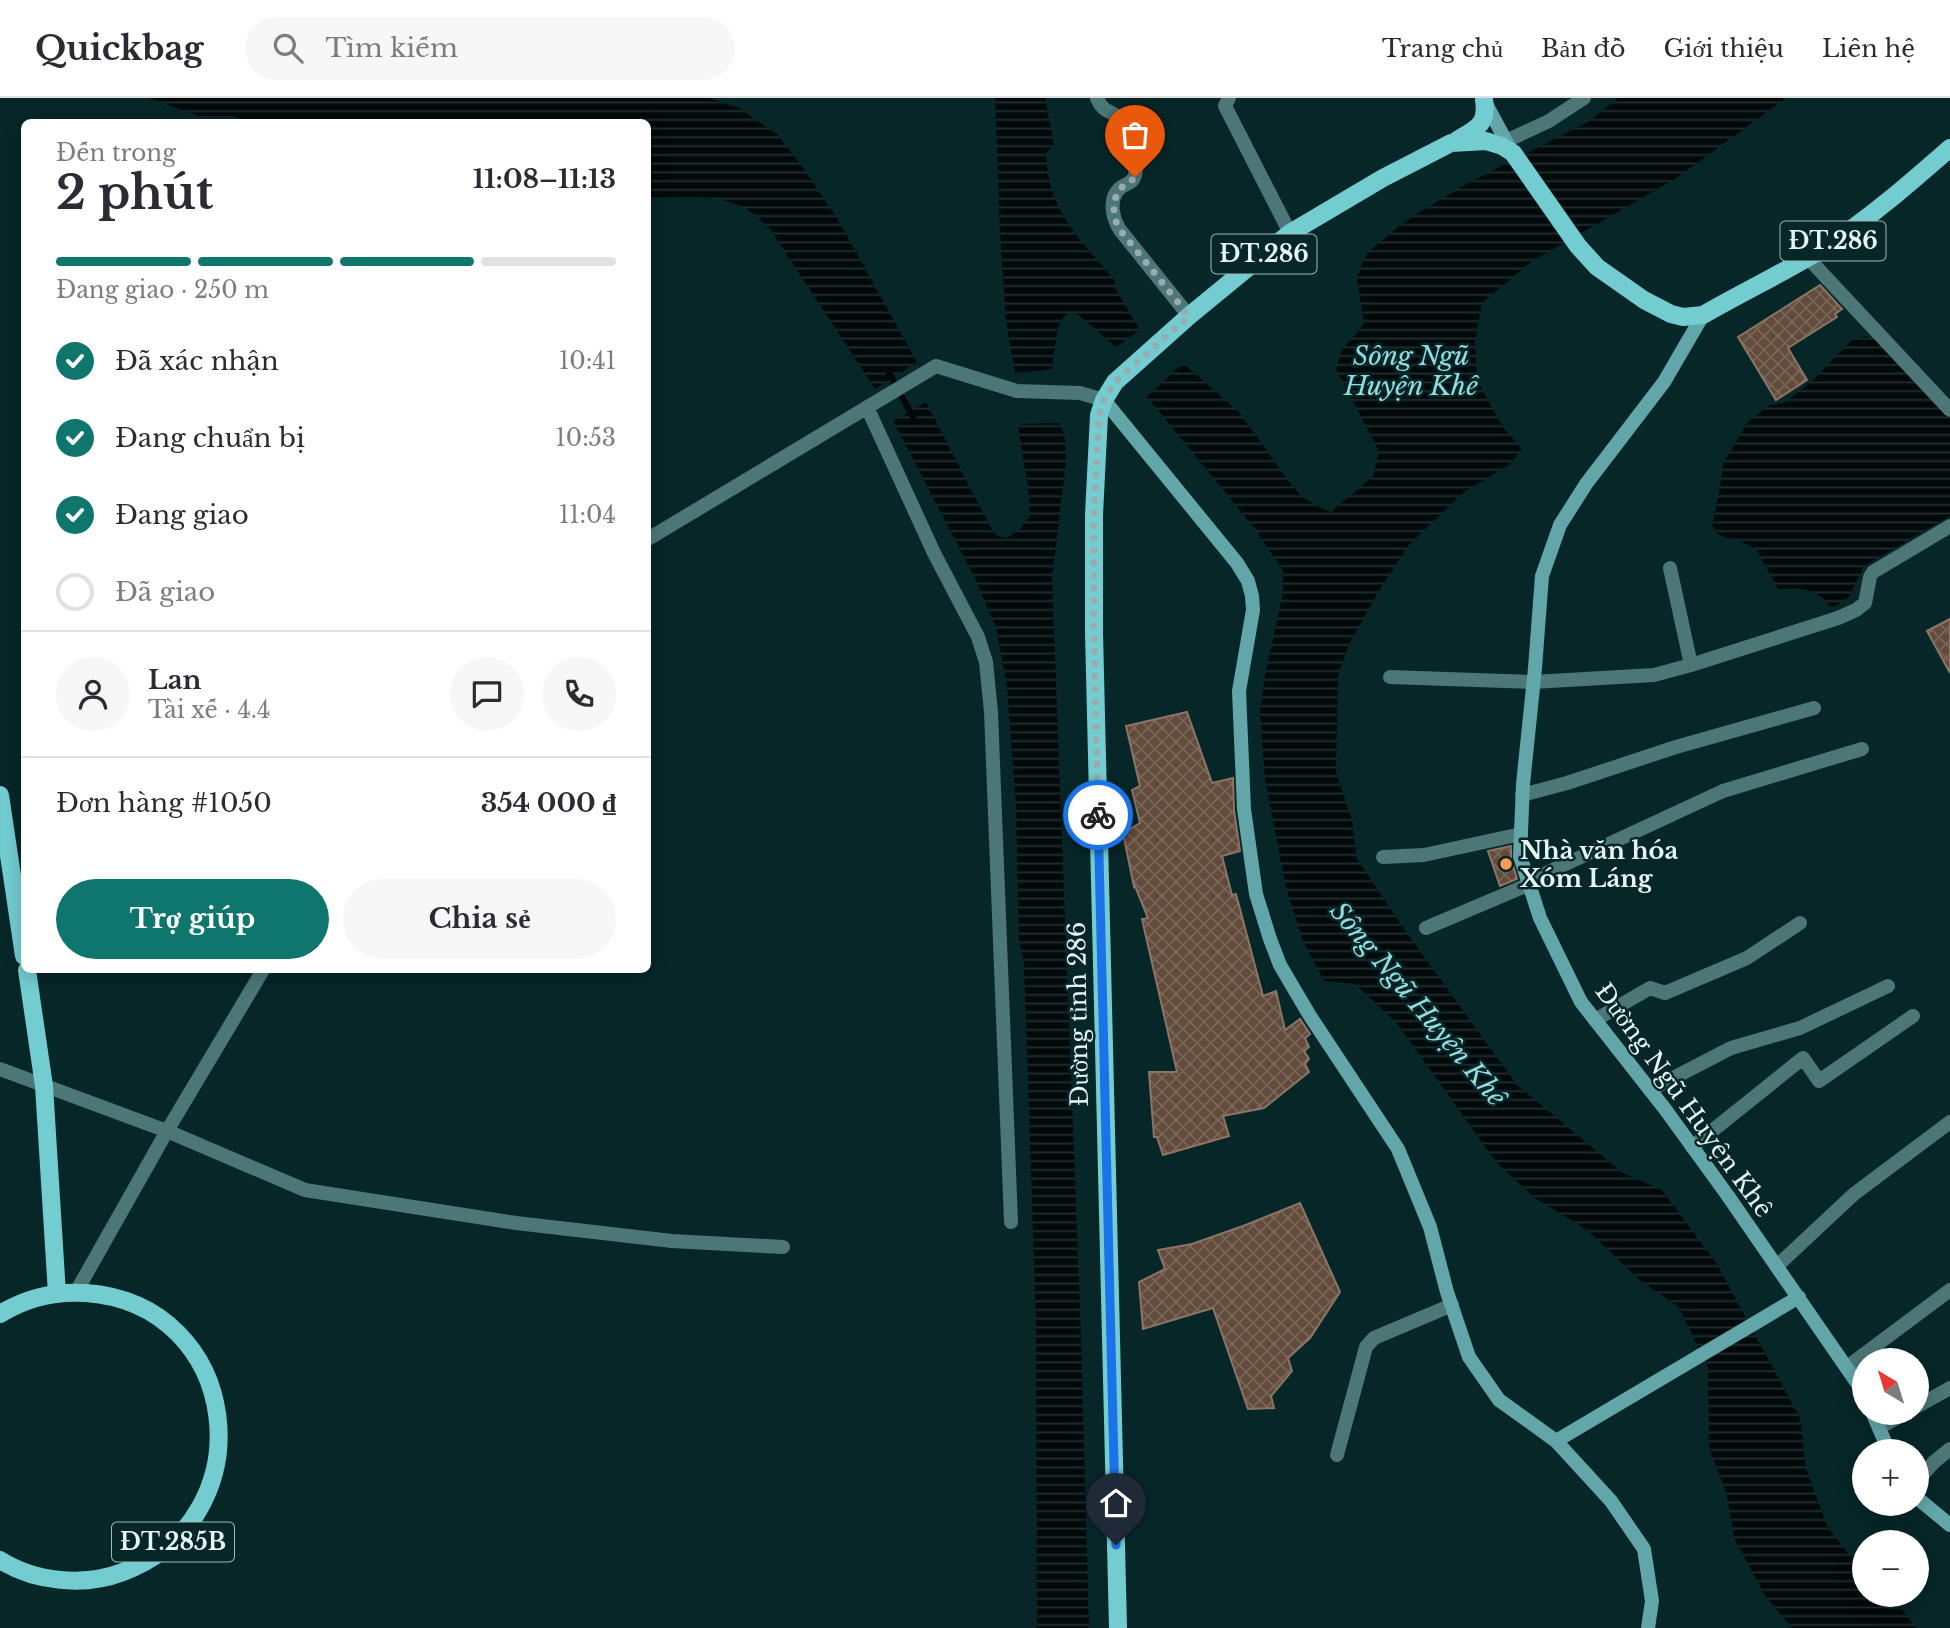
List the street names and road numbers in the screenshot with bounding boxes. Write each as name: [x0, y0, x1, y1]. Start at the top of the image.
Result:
road number: ĐT.286: [1780, 222, 1885, 260]
road number: ĐT.286: [1212, 234, 1316, 274]
street label: Đường tỉnh 286: [1062, 921, 1094, 1107]
street label: Đường Ngũ Huyện Khê: [1589, 977, 1779, 1223]
road number: ĐT.285B: [112, 1522, 234, 1562]

